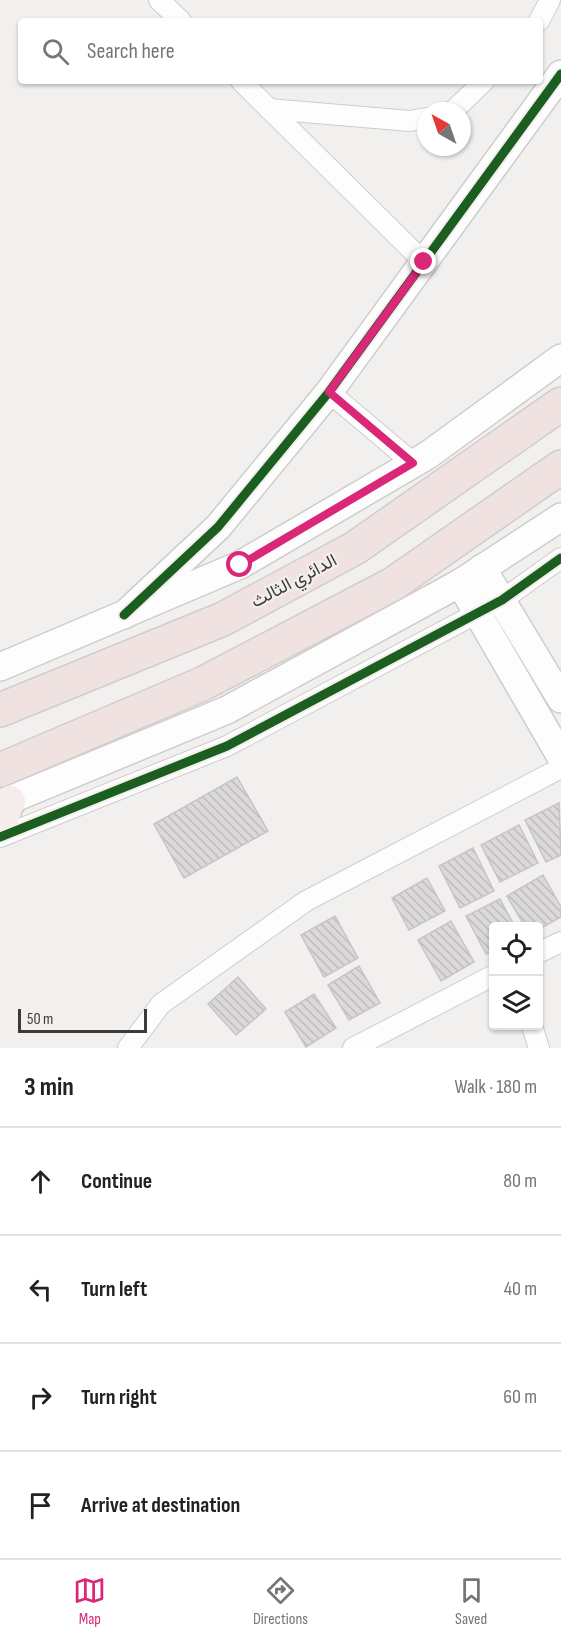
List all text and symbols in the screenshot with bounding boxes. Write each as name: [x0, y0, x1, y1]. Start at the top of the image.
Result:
search box: [18, 18, 543, 84]
icon: search: [39, 35, 72, 68]
text: Search here: [87, 38, 174, 65]
north arrow: [417, 102, 471, 156]
route end: [410, 248, 436, 274]
street label: الدائري الثالث: [248, 550, 342, 616]
route start: [226, 551, 252, 577]
map controls: [489, 922, 543, 1030]
button: locate: [489, 922, 543, 976]
button: layers: [489, 976, 543, 1030]
scale bar: [18, 1006, 147, 1034]
text: 50 m: [27, 1010, 53, 1029]
text: 3 min: [24, 1072, 74, 1103]
text: Walk · 180 m: [454, 1075, 537, 1099]
icon: ahead: [24, 1165, 57, 1198]
text: Continue: [81, 1168, 152, 1195]
text: 80 m: [503, 1169, 537, 1193]
icon: left: [24, 1273, 57, 1306]
text: Turn left: [81, 1276, 147, 1303]
text: 40 m: [504, 1277, 537, 1301]
icon: right: [24, 1381, 57, 1414]
text: Turn right: [81, 1384, 157, 1411]
text: 60 m: [503, 1385, 537, 1409]
icon: arrive: [24, 1489, 57, 1522]
text: Arrive at destination: [81, 1492, 240, 1519]
tab: Map: [73, 1574, 106, 1629]
tab: Directions: [253, 1574, 308, 1629]
tab: Saved: [455, 1574, 488, 1629]

